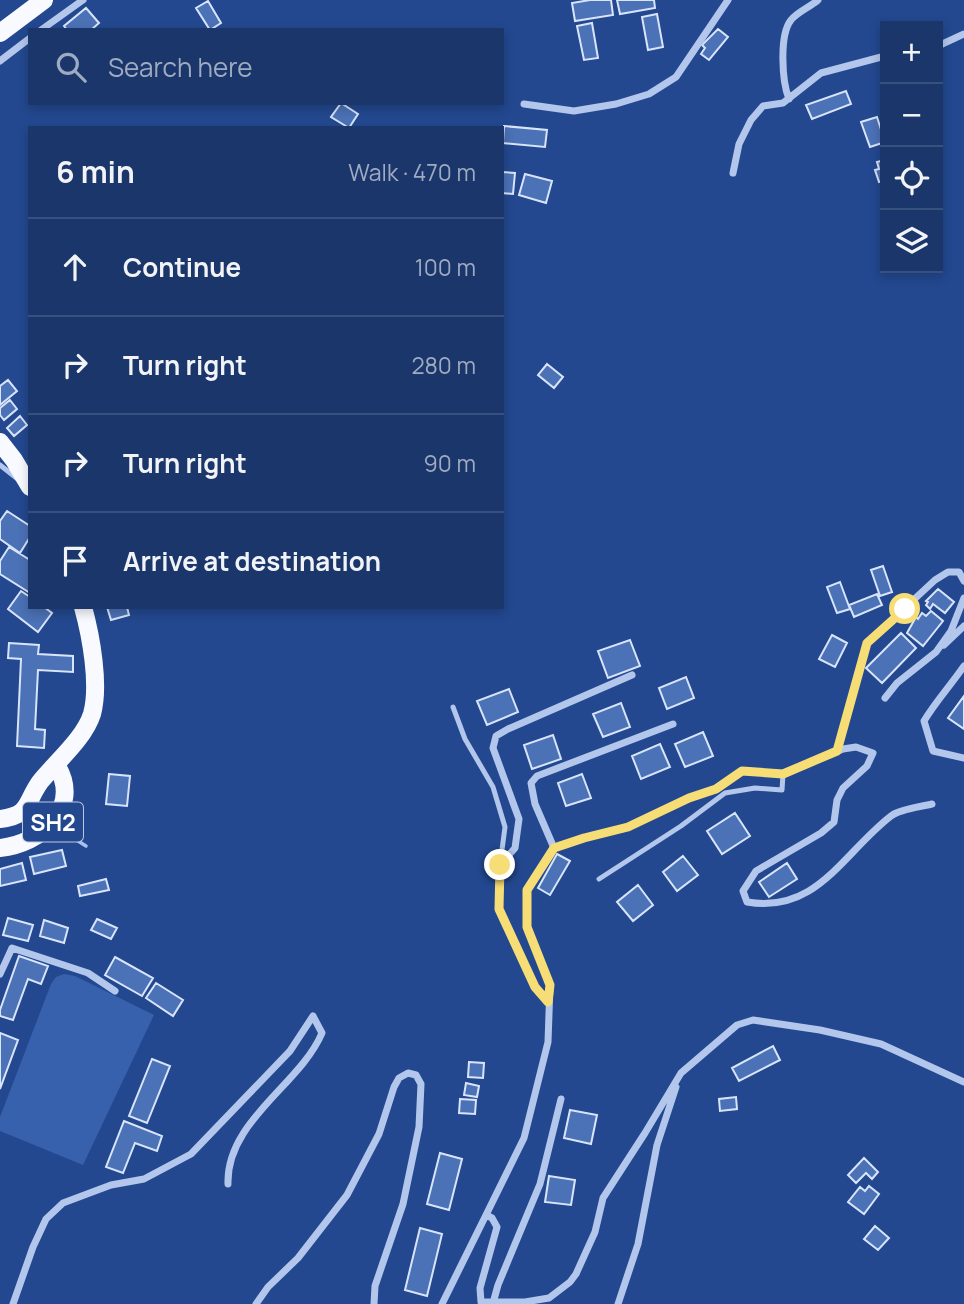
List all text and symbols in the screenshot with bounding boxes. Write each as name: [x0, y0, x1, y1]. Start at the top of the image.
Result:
map controls: [880, 21, 943, 273]
button: +: [880, 21, 943, 84]
search box: [28, 28, 504, 105]
icon: search: [52, 48, 90, 86]
text: Search here: [108, 49, 253, 85]
button: −: [880, 84, 943, 147]
button: locate: [880, 147, 943, 210]
text: 6 min: [56, 151, 135, 192]
text: Walk · 470 m: [348, 156, 476, 188]
button: layers: [880, 210, 943, 273]
icon: ahead: [56, 248, 94, 286]
text: Continue: [123, 249, 241, 285]
text: 100 m: [415, 251, 476, 283]
icon: right: [56, 346, 94, 384]
text: Turn right: [123, 347, 247, 383]
text: 280 m: [411, 349, 476, 381]
icon: right: [56, 444, 94, 482]
text: Turn right: [123, 445, 247, 481]
text: 90 m: [424, 447, 476, 479]
icon: arrive: [56, 542, 94, 580]
text: Arrive at destination: [123, 543, 381, 579]
route start: [889, 593, 920, 624]
road number: SH2: [23, 802, 83, 842]
route end: [484, 849, 515, 880]

